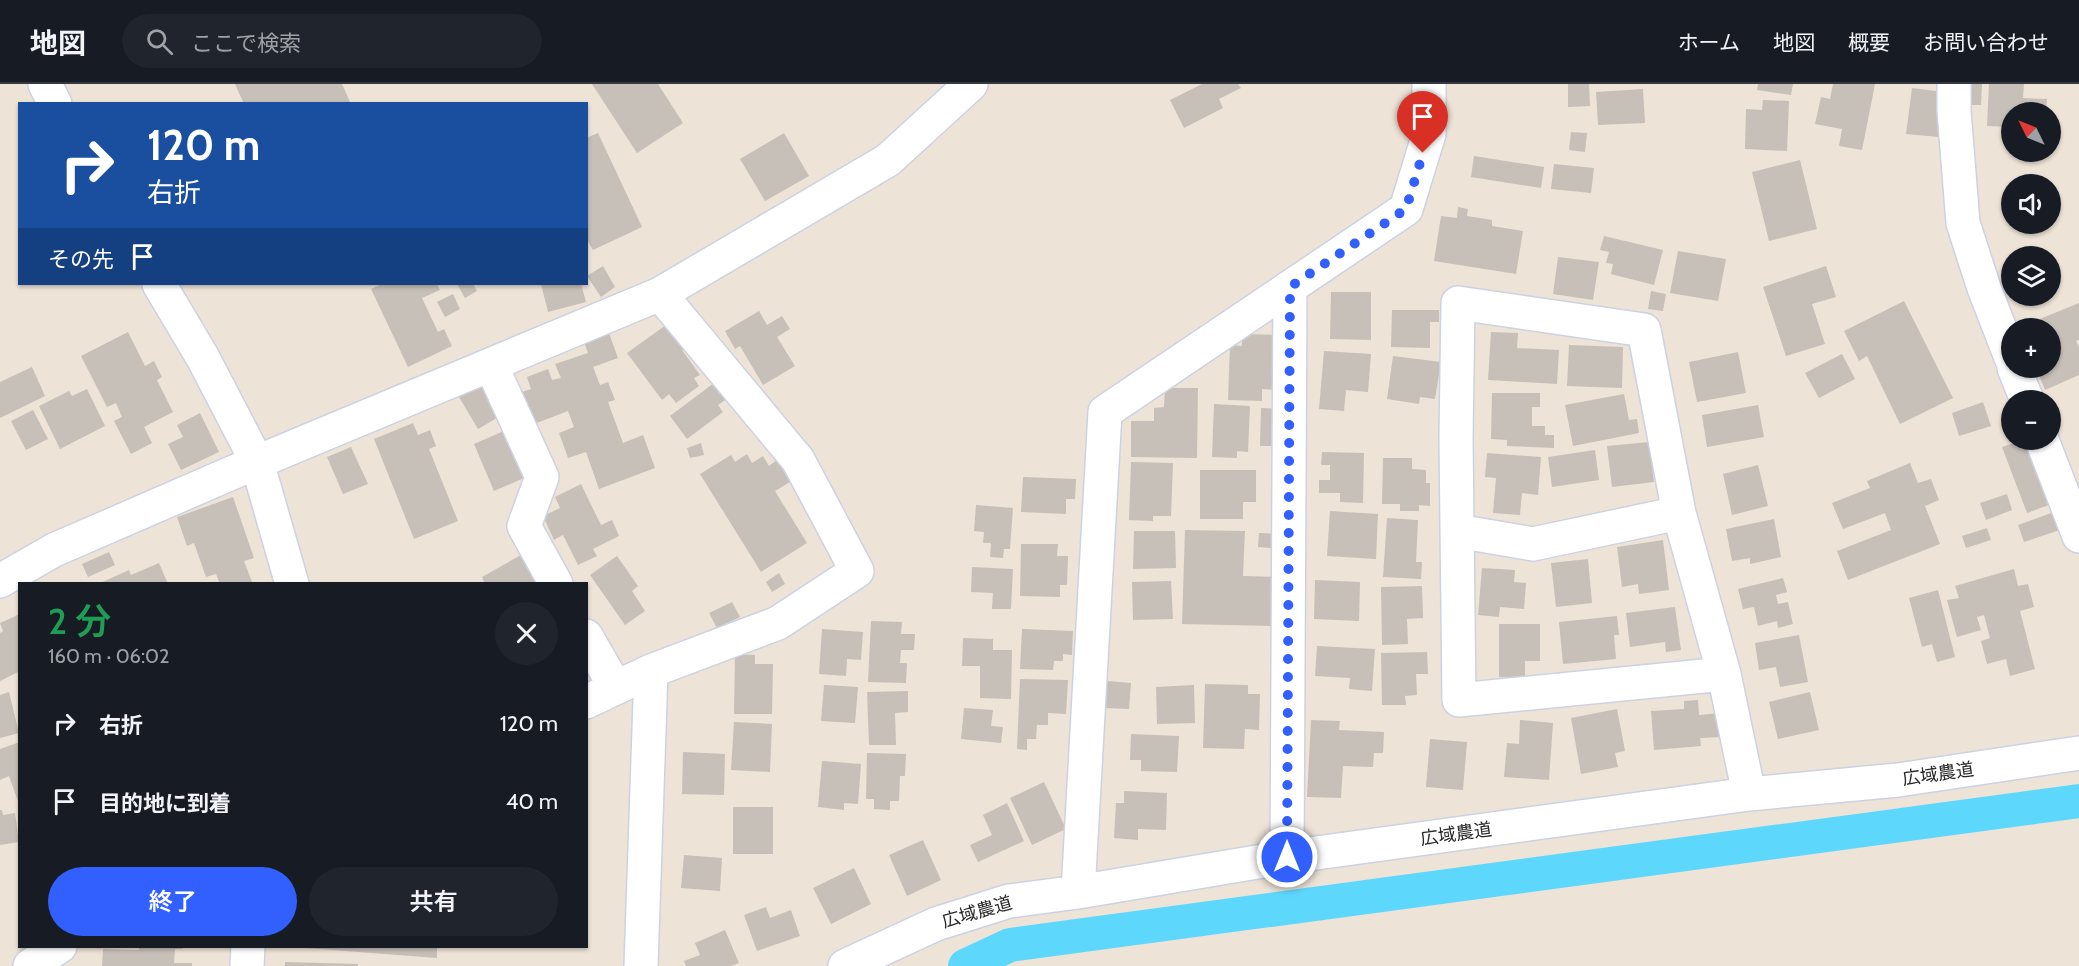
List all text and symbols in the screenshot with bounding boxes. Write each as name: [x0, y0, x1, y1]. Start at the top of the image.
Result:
search box: [122, 14, 542, 68]
icon: search: [143, 25, 176, 58]
text: 地図: [30, 26, 86, 60]
text: ここで検索: [191, 30, 301, 57]
text: ホーム: [1678, 30, 1740, 55]
text: 地図: [1773, 30, 1815, 55]
text: 概要: [1848, 30, 1890, 55]
text: お問い合わせ: [1923, 30, 2049, 55]
pin: [1397, 91, 1448, 153]
icon: arrive: [1406, 100, 1439, 133]
north arrow: [2001, 102, 2061, 162]
map controls: [2001, 102, 2061, 450]
text: 120 m: [147, 119, 260, 171]
icon: right: [48, 126, 126, 204]
button: sound: [2001, 174, 2061, 234]
text: 右折: [147, 176, 201, 209]
icon: arrive: [126, 240, 159, 273]
text: その先: [48, 246, 114, 273]
button: layers: [2001, 246, 2061, 306]
button: +: [2001, 318, 2061, 378]
button: −: [2001, 390, 2061, 450]
text: 2 分: [48, 599, 111, 643]
button: close: [495, 602, 558, 665]
text: 160 m · 06:02: [48, 644, 170, 668]
icon: right: [48, 707, 81, 740]
text: 120 m: [500, 710, 558, 737]
text: 右折: [99, 712, 143, 739]
street label: 広域農道: [1901, 758, 1975, 790]
icon: arrive: [48, 785, 81, 818]
text: 40 m: [506, 788, 558, 815]
text: 目的地に到着: [99, 790, 231, 817]
street label: 広域農道: [1419, 818, 1493, 850]
position arrow: [1255, 825, 1319, 889]
button: 終了: [48, 867, 297, 936]
button: 共有: [309, 867, 558, 936]
street label: 広域農道: [939, 892, 1015, 932]

